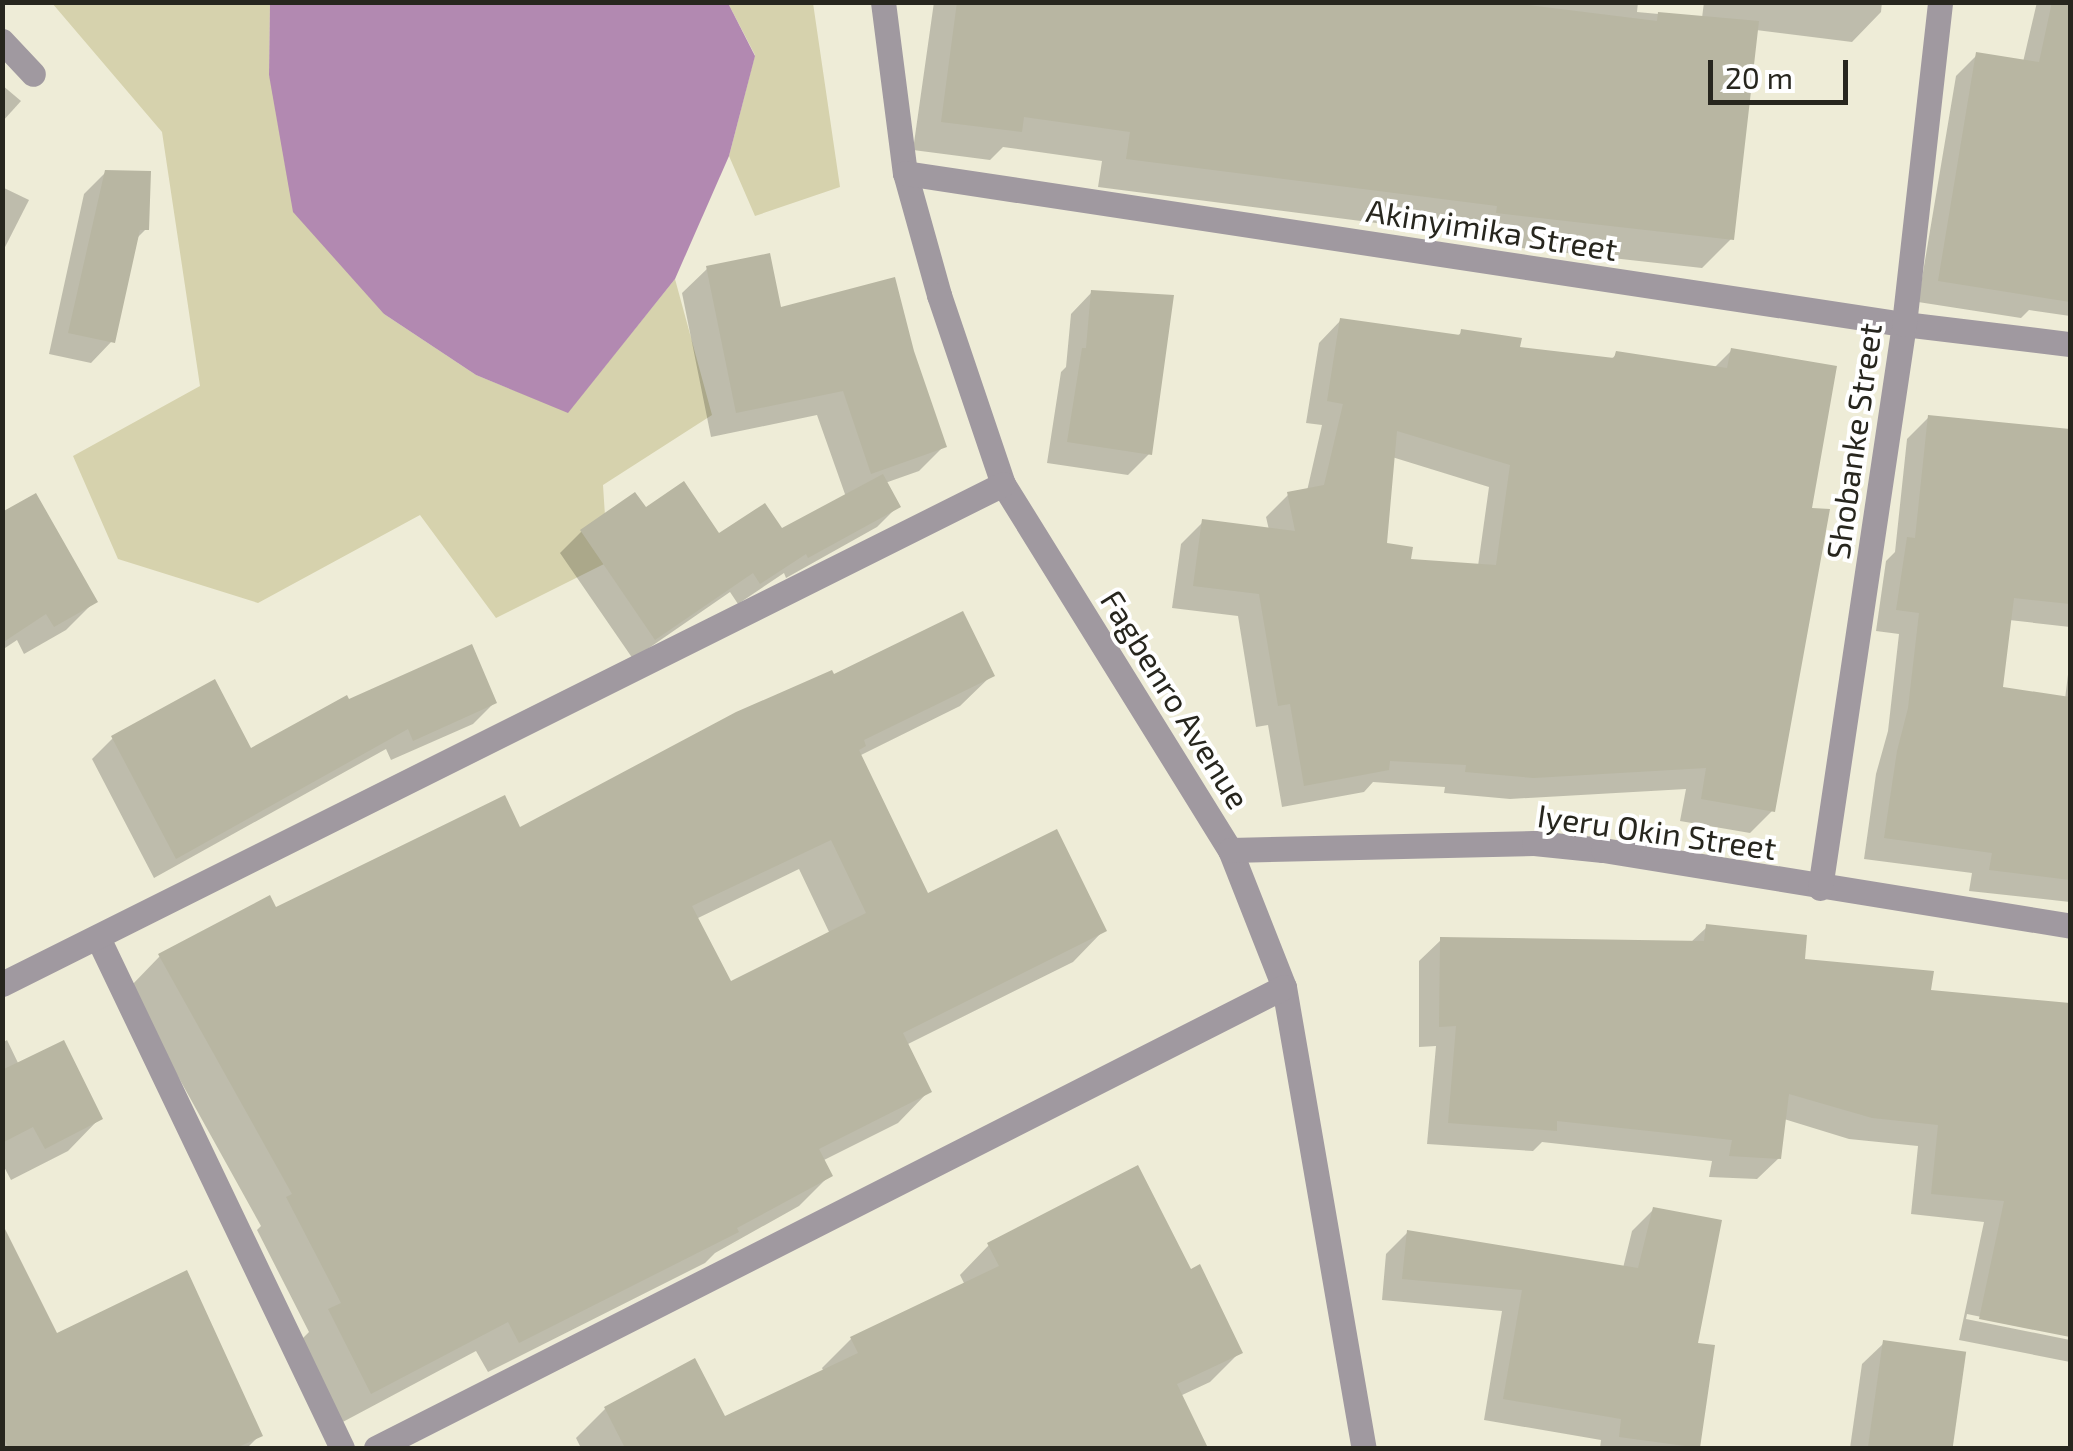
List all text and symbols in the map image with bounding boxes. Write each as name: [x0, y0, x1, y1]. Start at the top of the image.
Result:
scale bar: [1713, 40, 1853, 102]
text: 20 m: [1725, 59, 1793, 95]
street label: Akinyimika Street: [1364, 190, 1620, 268]
street label: Shobanke Street: [1817, 320, 1889, 562]
street label: Fagbenro Avenue: [1093, 582, 1259, 816]
street label: Iyeru Okin Street: [1535, 795, 1779, 867]

